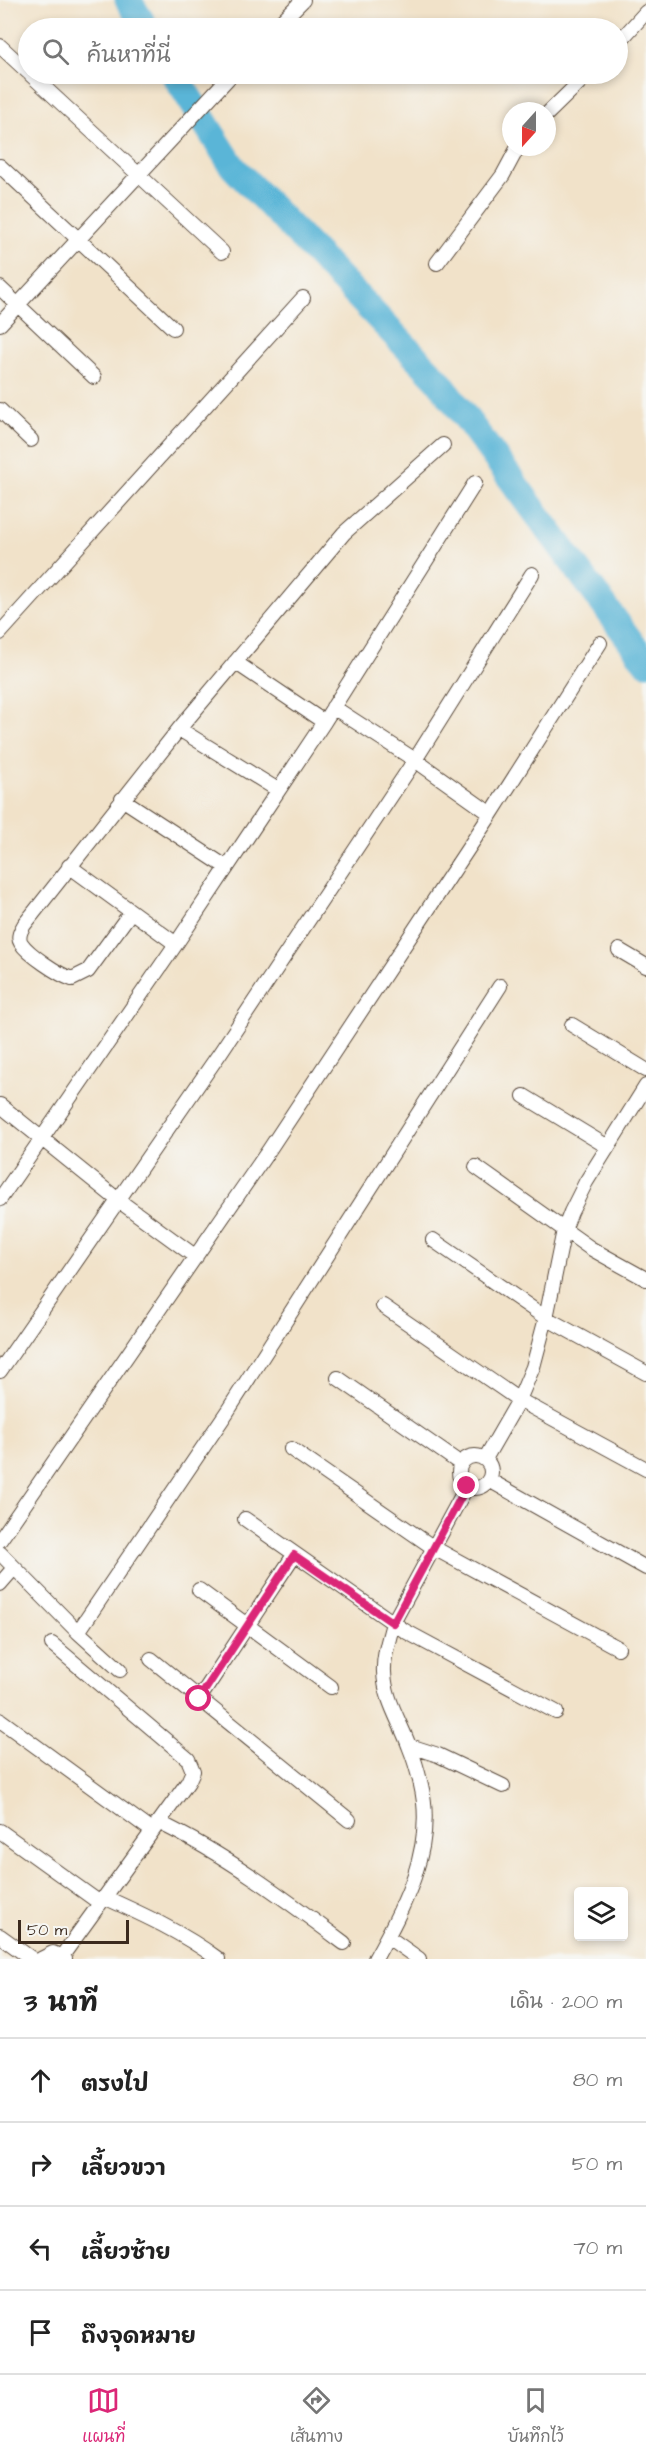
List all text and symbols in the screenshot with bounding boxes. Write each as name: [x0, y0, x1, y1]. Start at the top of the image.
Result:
search box: [18, 18, 628, 84]
icon: search: [39, 35, 72, 68]
text: ค้นหาที่นี่: [87, 40, 171, 71]
north arrow: [502, 102, 556, 156]
route end: [453, 1472, 479, 1498]
route start: [185, 1685, 211, 1711]
map controls: [574, 1887, 628, 1941]
button: layers: [574, 1887, 628, 1941]
scale bar: [18, 1917, 129, 1944]
text: 50 m: [27, 1919, 67, 1941]
text: 3 นาที: [24, 1985, 98, 2021]
text: เดิน · 200 m: [509, 1988, 622, 2016]
icon: ahead: [24, 2064, 57, 2097]
text: 80 m: [573, 2066, 622, 2094]
text: ตรงไป: [81, 2069, 149, 2100]
icon: right: [24, 2148, 57, 2181]
text: 50 m: [572, 2150, 622, 2178]
text: เลี้ยวขวา: [81, 2153, 165, 2184]
icon: left: [24, 2232, 57, 2265]
text: 70 m: [574, 2234, 622, 2262]
text: เลี้ยวซ้าย: [81, 2237, 171, 2268]
icon: arrive: [24, 2316, 57, 2349]
text: ถึงจุดหมาย: [81, 2321, 196, 2352]
tab: แผนที่: [82, 2384, 125, 2448]
tab: เส้นทาง: [290, 2384, 343, 2448]
tab: บันทึกไว้: [507, 2384, 564, 2448]

